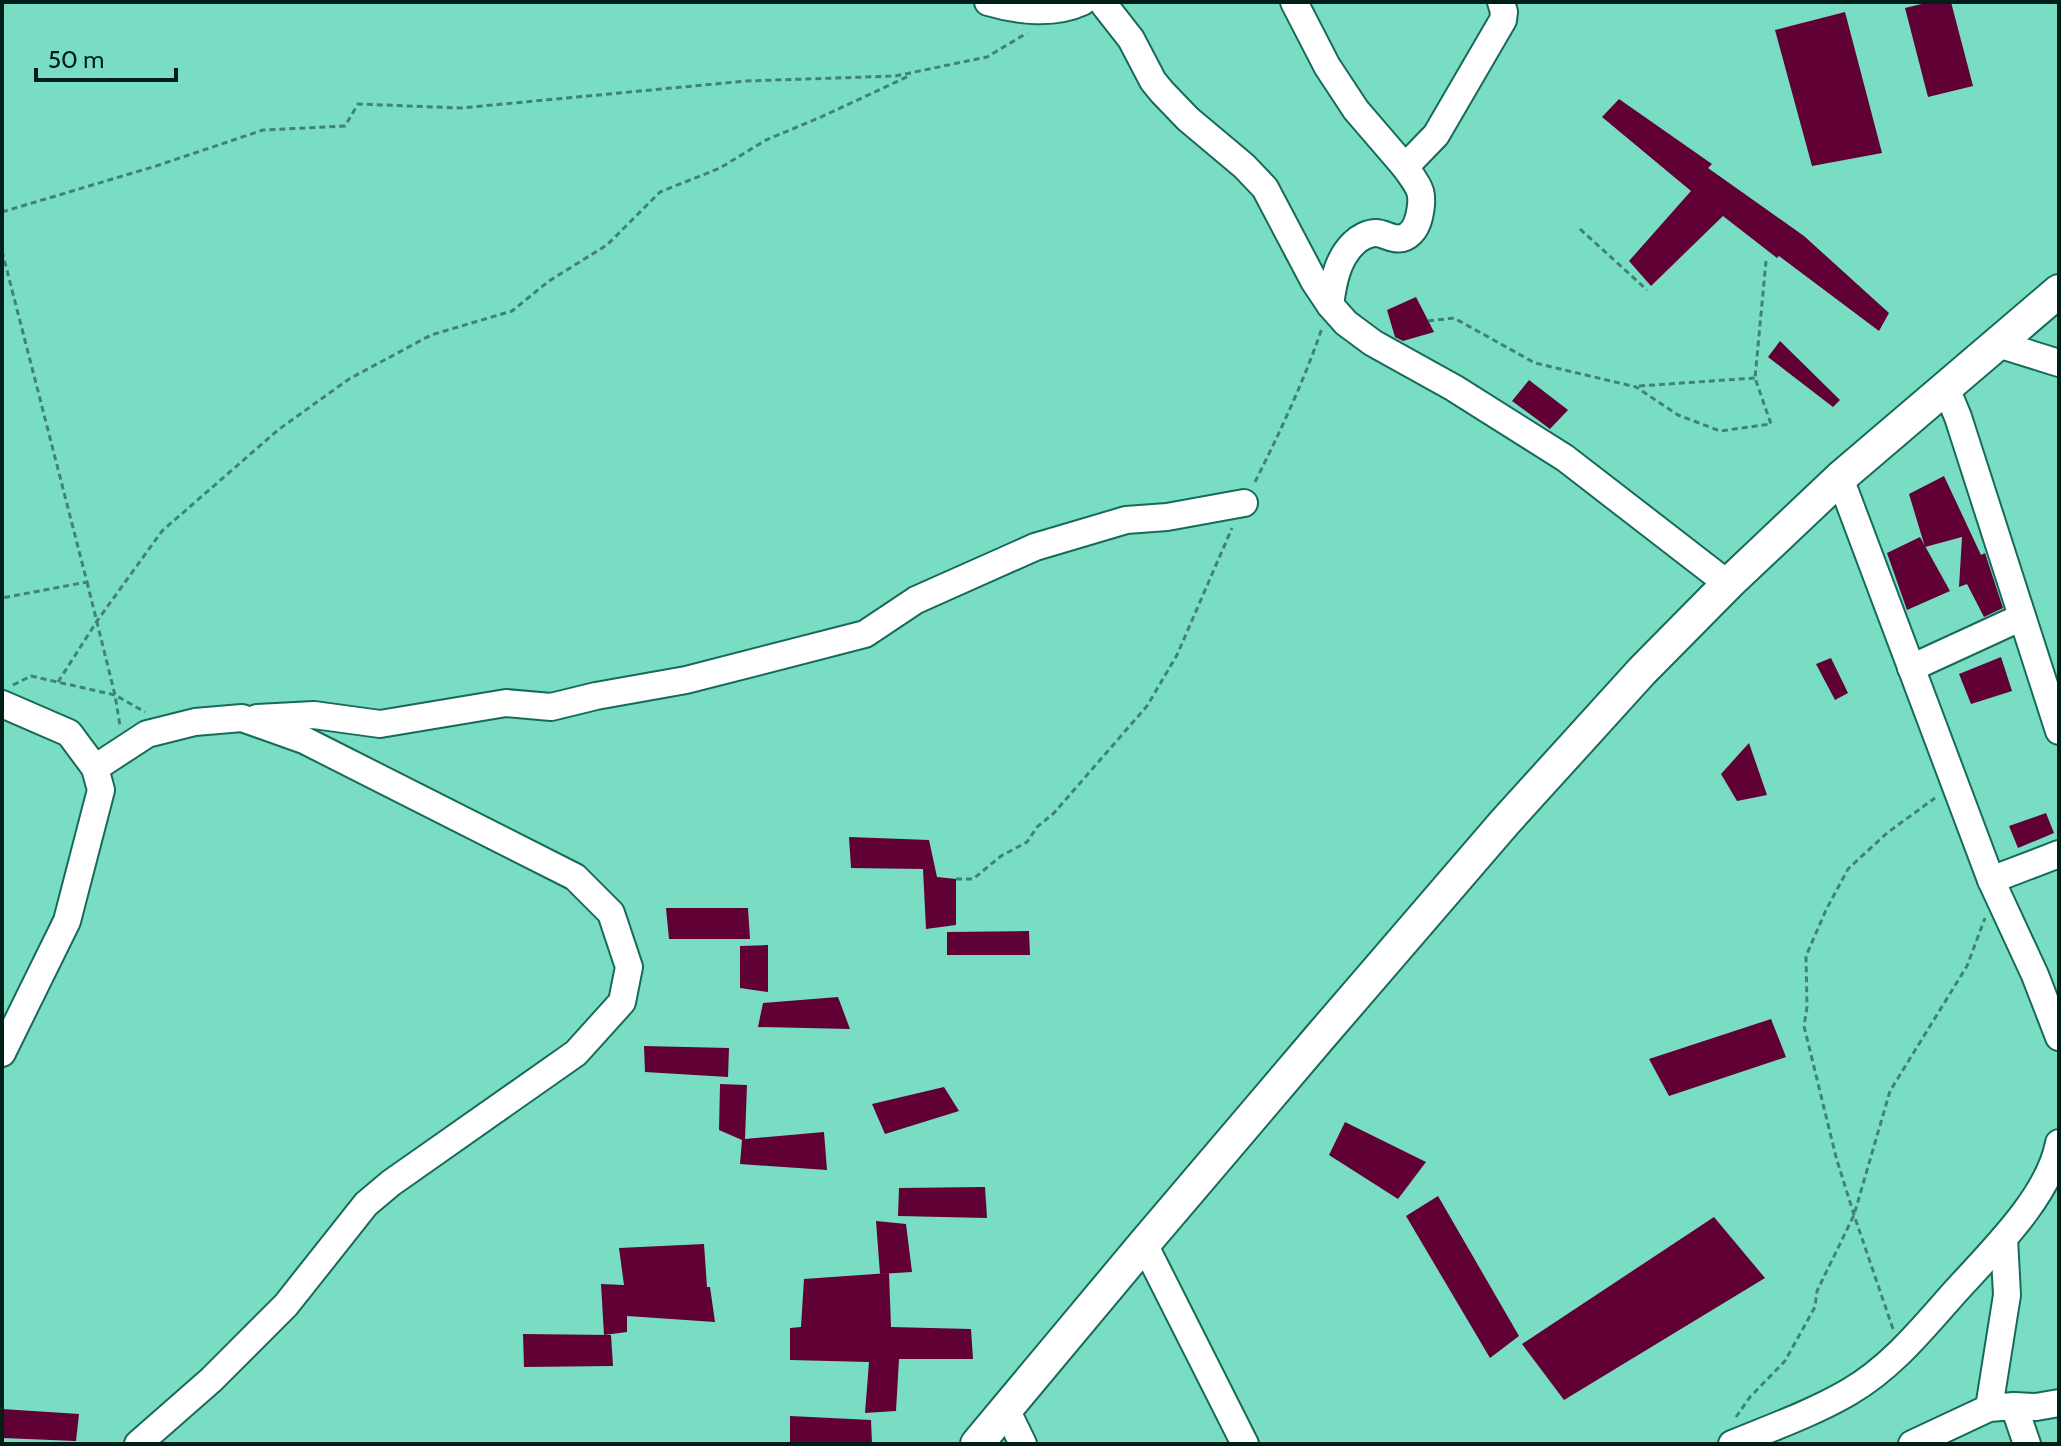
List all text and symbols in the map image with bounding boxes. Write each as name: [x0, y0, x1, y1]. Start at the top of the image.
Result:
scale bar: [36, 32, 176, 82]
text: 50 m: [48, 45, 104, 74]

